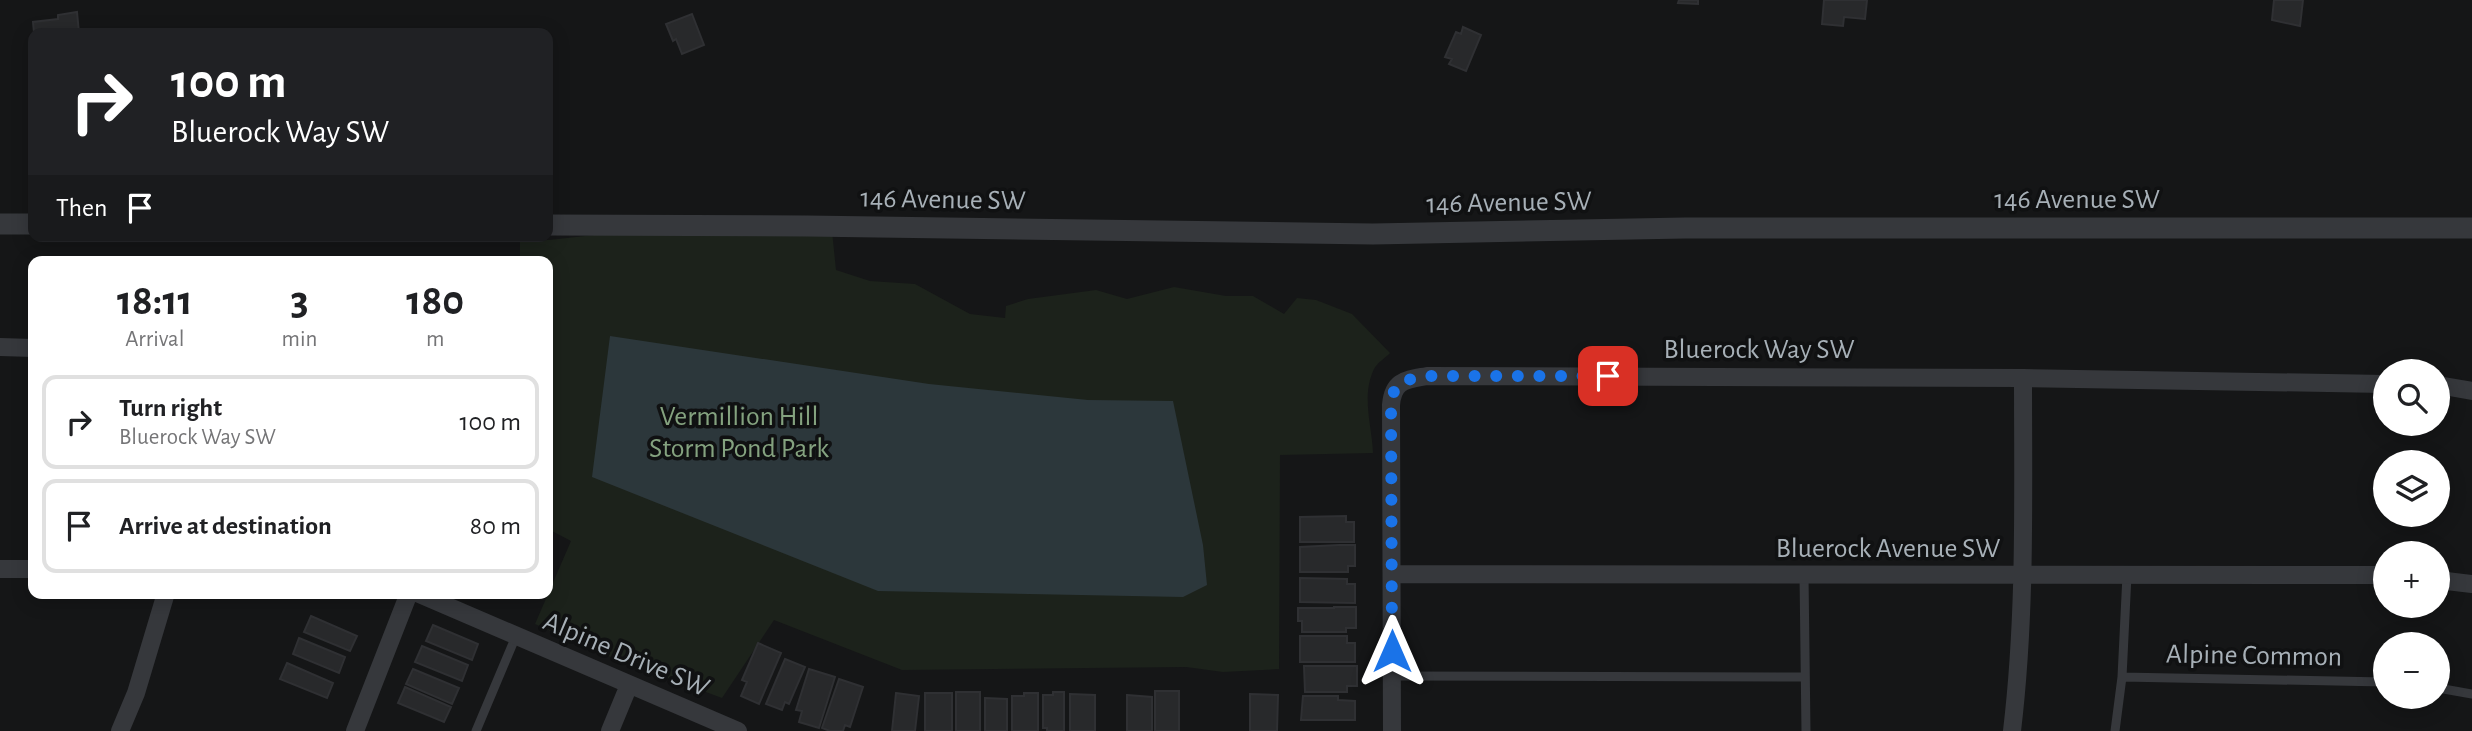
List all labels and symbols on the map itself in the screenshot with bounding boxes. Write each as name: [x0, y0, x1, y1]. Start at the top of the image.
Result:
street label: 146 Avenue SW: [860, 185, 1026, 215]
street label: 146 Avenue SW: [1994, 186, 2160, 214]
street label: 146 Avenue SW: [1426, 188, 1592, 218]
street label: Bluerock Way SW: [1664, 336, 1854, 364]
pin: [1578, 346, 1638, 406]
park label: Vermillion Hill Storm Pond Park: [649, 403, 829, 463]
street label: Bluerock Avenue SW: [1776, 535, 2000, 563]
street label: Alpine Drive SW: [539, 607, 713, 703]
position arrow: [1355, 614, 1429, 688]
street label: Alpine Common: [2166, 640, 2342, 672]

